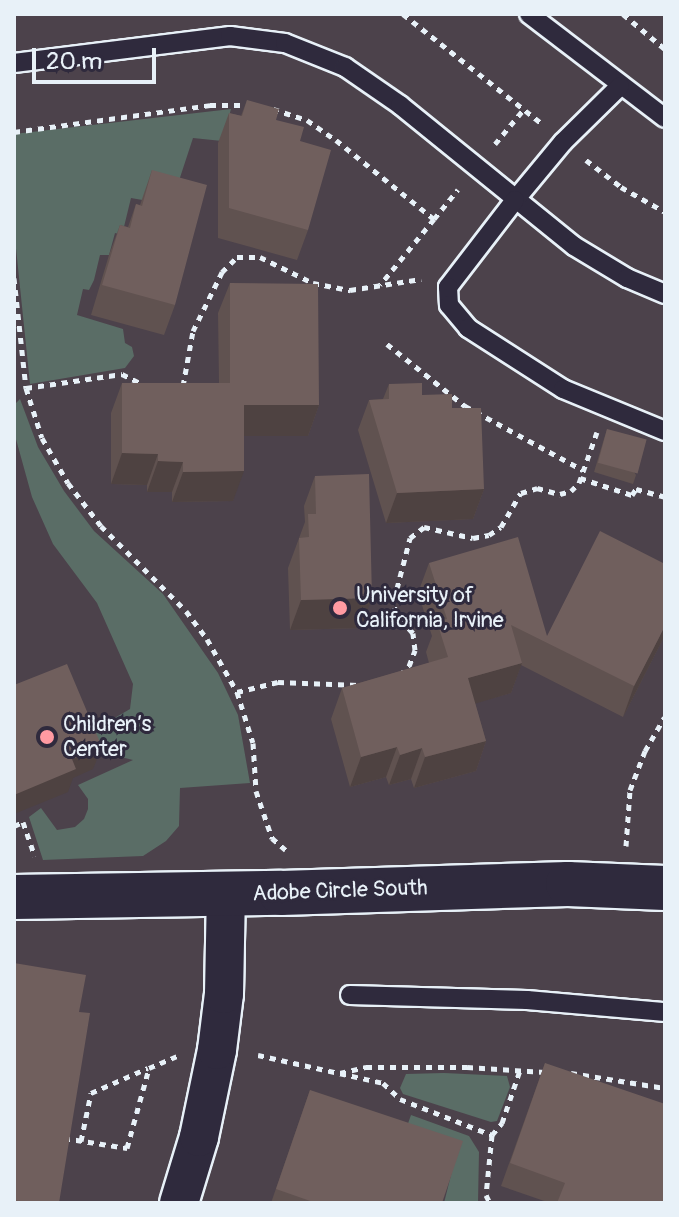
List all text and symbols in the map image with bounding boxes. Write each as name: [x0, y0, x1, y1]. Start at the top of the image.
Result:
scale bar: [36, 32, 160, 82]
text: 20 m: [46, 47, 102, 76]
place label: University of California, Irvine: [356, 582, 504, 634]
marker: University of California, Irvine: [331, 599, 349, 617]
place label: Children’s Center: [63, 711, 151, 762]
marker: Children’s Center: [38, 728, 56, 746]
street label: Adobe Circle South: [252, 875, 428, 907]

